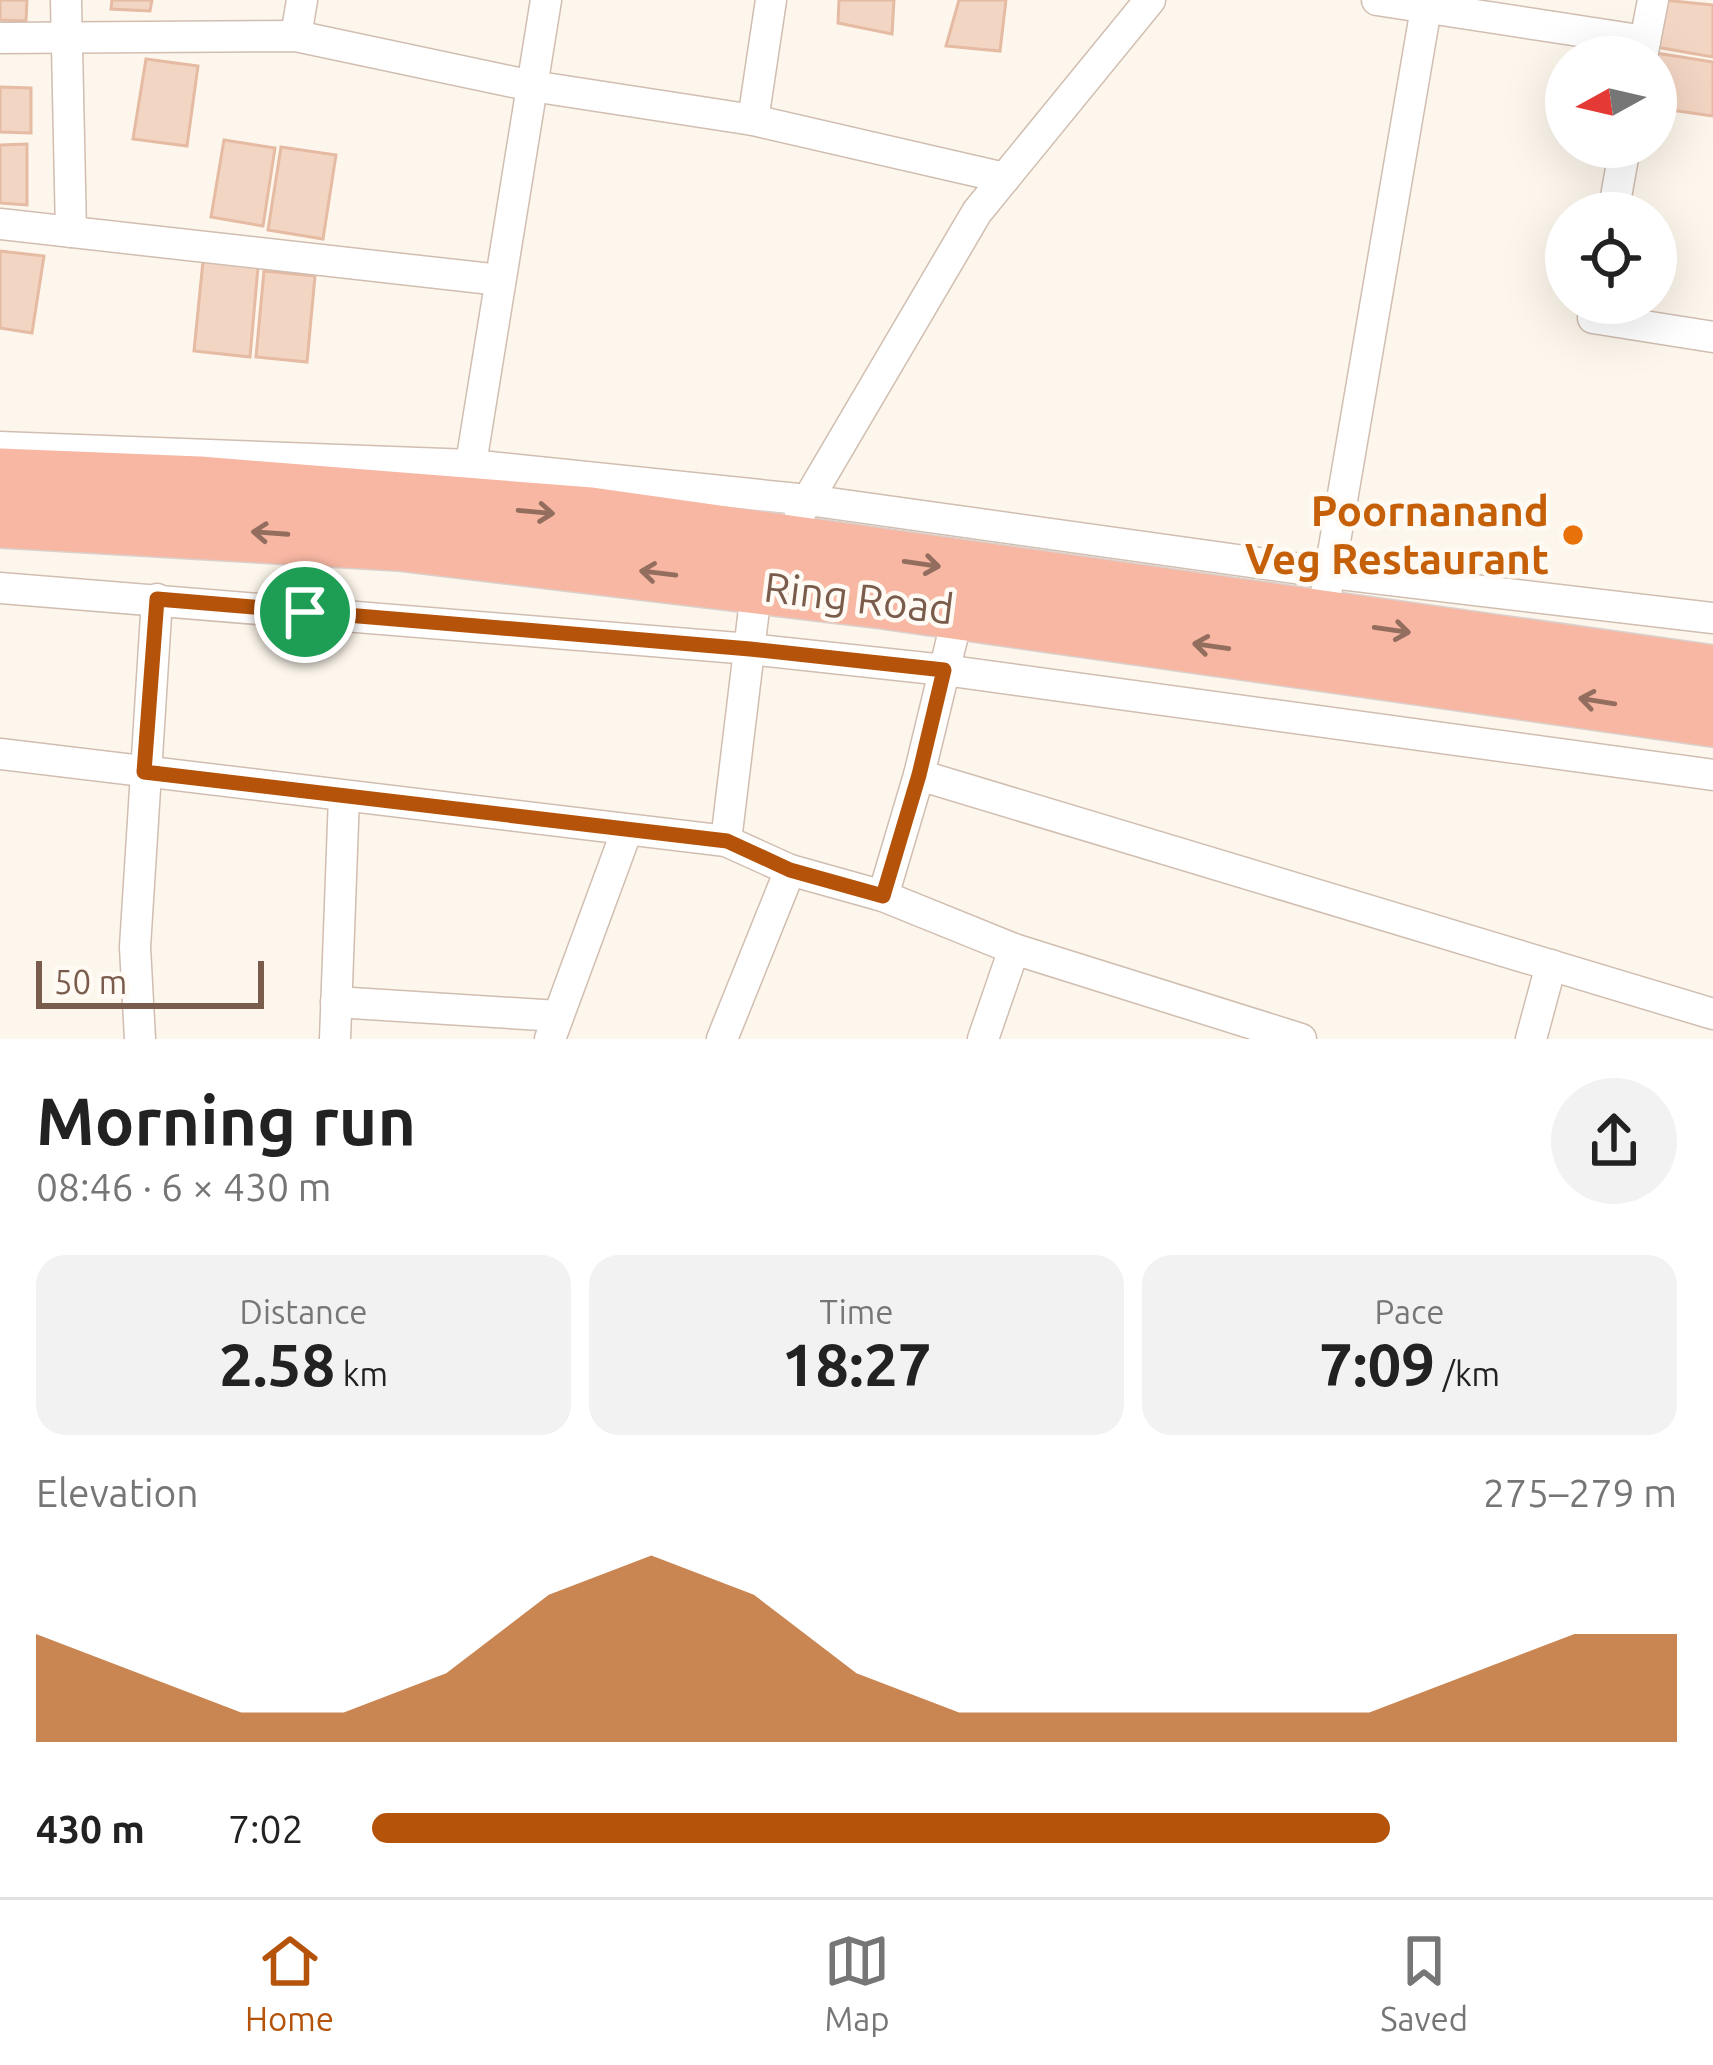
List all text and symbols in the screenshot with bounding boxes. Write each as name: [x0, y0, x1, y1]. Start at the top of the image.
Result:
north arrow: [1545, 36, 1677, 168]
map controls: [1545, 36, 1677, 324]
button: locate: [1545, 192, 1677, 324]
place label: Poornanand Veg Restaurant: [1245, 487, 1549, 582]
one-way arrow: [516, 500, 555, 523]
one-way arrow: [251, 522, 290, 545]
marker: Poornanand Veg Restaurant: [1560, 522, 1586, 548]
one-way arrow: [902, 553, 941, 576]
pin: [254, 561, 356, 663]
one-way arrow: [639, 561, 678, 583]
street label: Ring Road: [761, 563, 957, 632]
icon: arrive: [272, 579, 338, 645]
one-way arrow: [1371, 619, 1410, 641]
one-way arrow: [1192, 634, 1231, 657]
one-way arrow: [1579, 688, 1618, 711]
scale bar: [36, 955, 264, 1008]
text: 50 m: [54, 963, 127, 1000]
button: share: [1551, 1078, 1677, 1204]
text: Morning run: [36, 1083, 416, 1157]
text: 08:46 · 6 × 430 m: [36, 1165, 331, 1208]
text: Distance: [240, 1293, 367, 1330]
text: Time: [820, 1293, 893, 1330]
text: Pace: [1375, 1293, 1444, 1330]
text: 2.58: [219, 1330, 335, 1397]
text: 18:27: [781, 1330, 932, 1397]
text: 7:09: [1319, 1330, 1435, 1397]
text: km: [335, 1355, 388, 1392]
text: /km: [1435, 1355, 1500, 1392]
text: Elevation: [36, 1471, 199, 1514]
text: 275–279 m: [1483, 1471, 1677, 1514]
text: 430 m: [36, 1807, 145, 1850]
text: 7:02: [228, 1807, 304, 1850]
tab: Home: [245, 1928, 334, 2037]
tab: Map: [824, 1928, 890, 2037]
tab: Saved: [1380, 1928, 1468, 2037]

